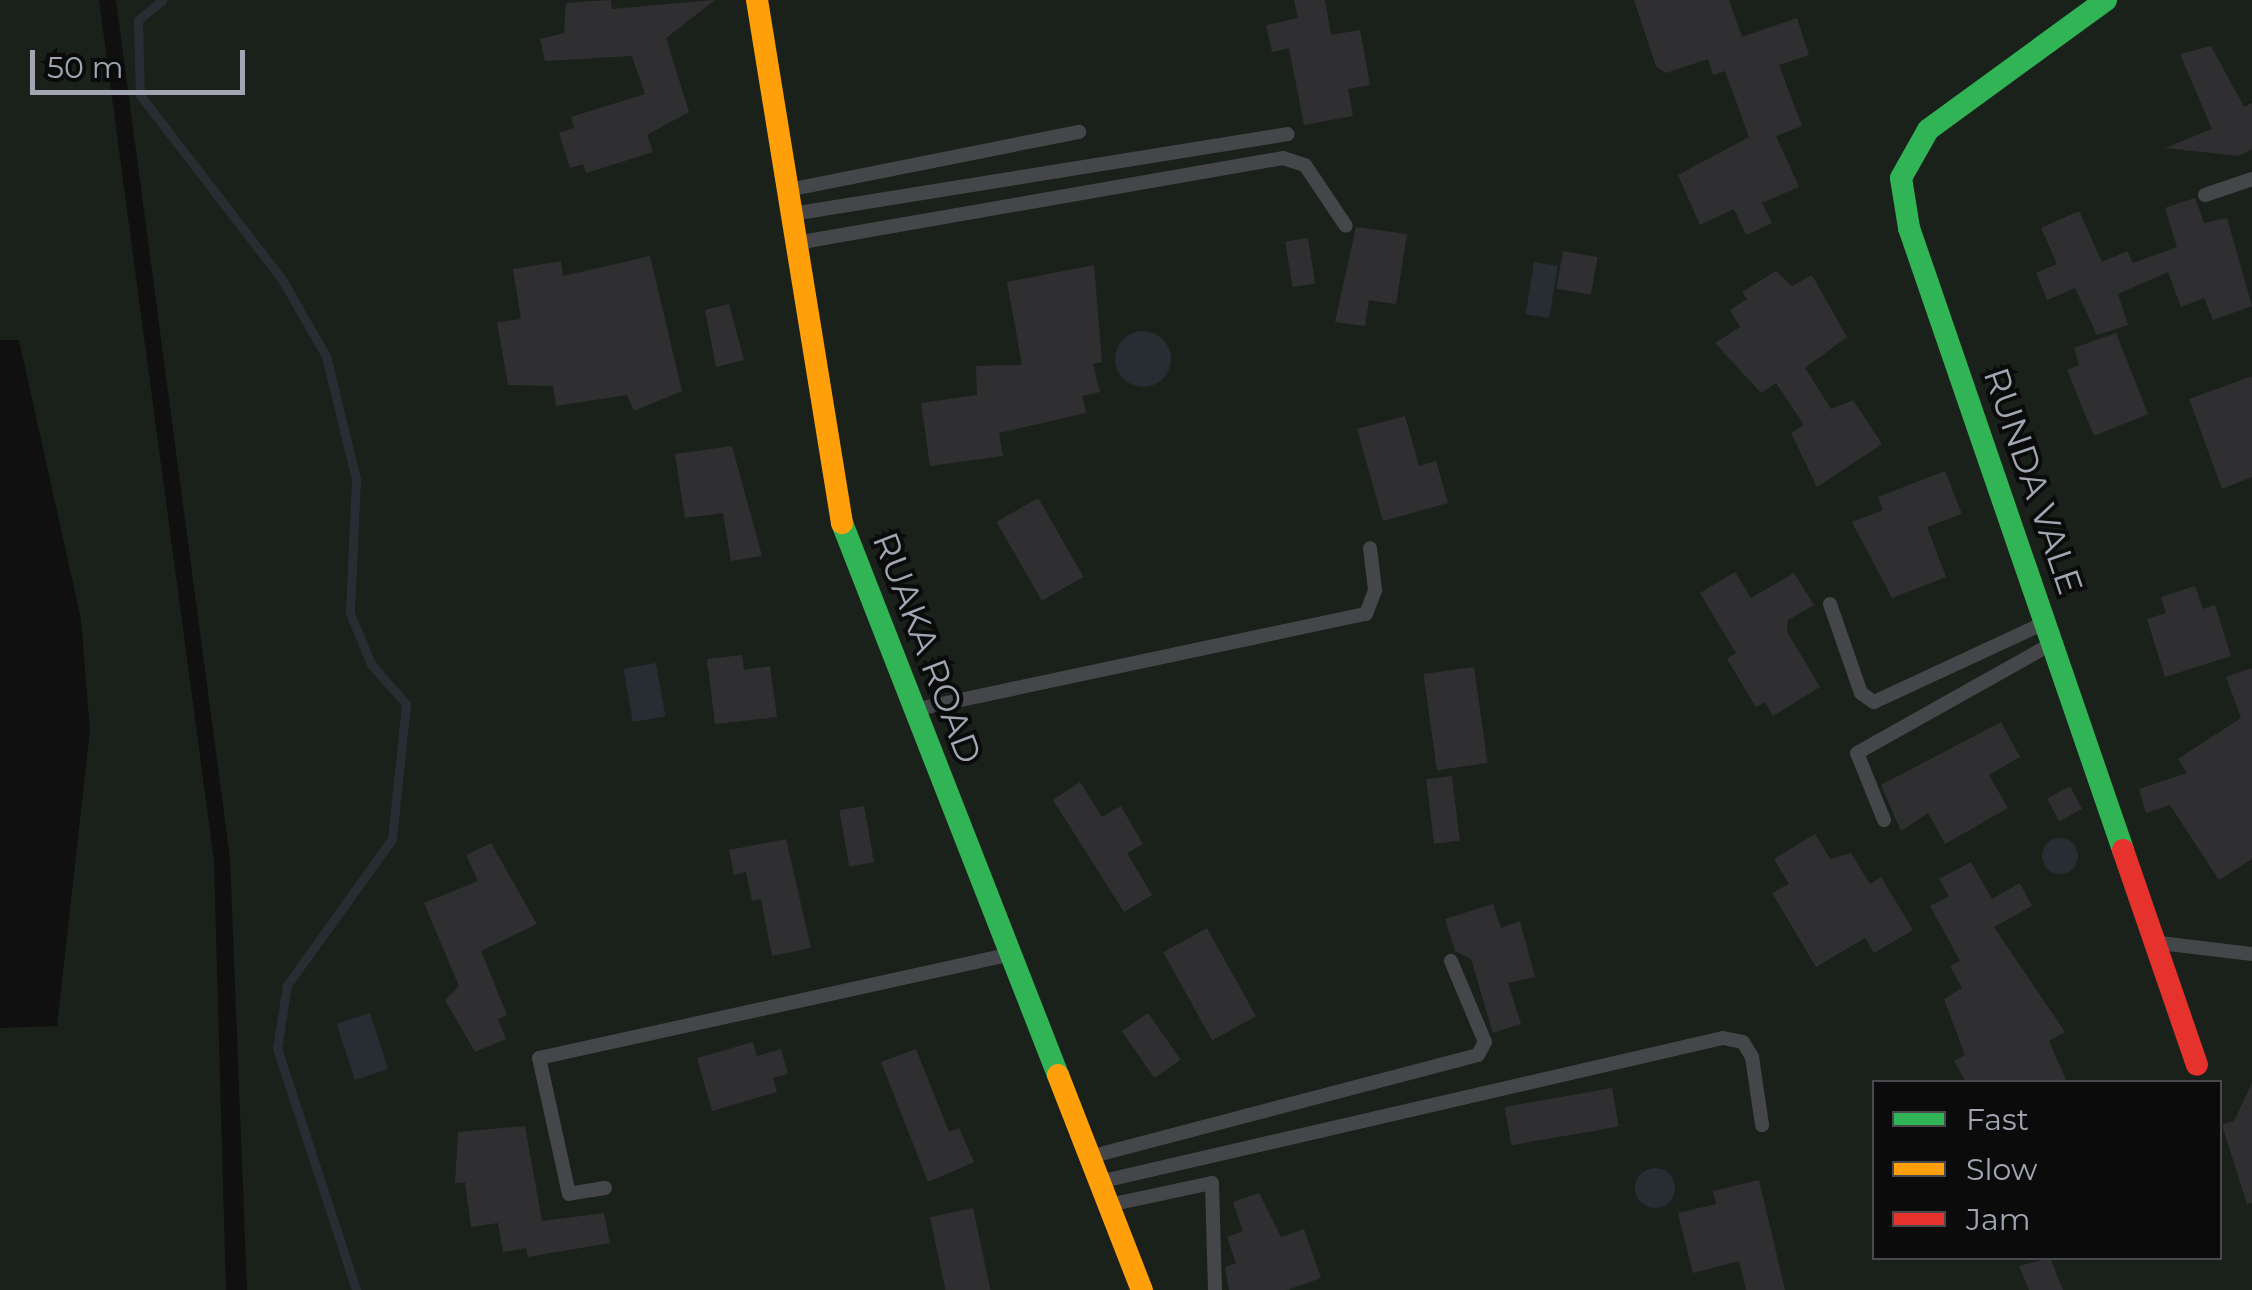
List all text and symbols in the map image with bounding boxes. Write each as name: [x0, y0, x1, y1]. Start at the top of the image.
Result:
scale bar: [35, 30, 250, 92]
text: 50 m: [47, 49, 124, 86]
street label: RUNDA VALE: [1975, 362, 2091, 600]
street label: RUAKA ROAD: [864, 527, 990, 769]
legend: [1872, 1080, 2222, 1260]
text: Fast: [1966, 1101, 2029, 1138]
text: Slow: [1966, 1151, 2037, 1188]
text: Jam: [1966, 1201, 2031, 1238]

